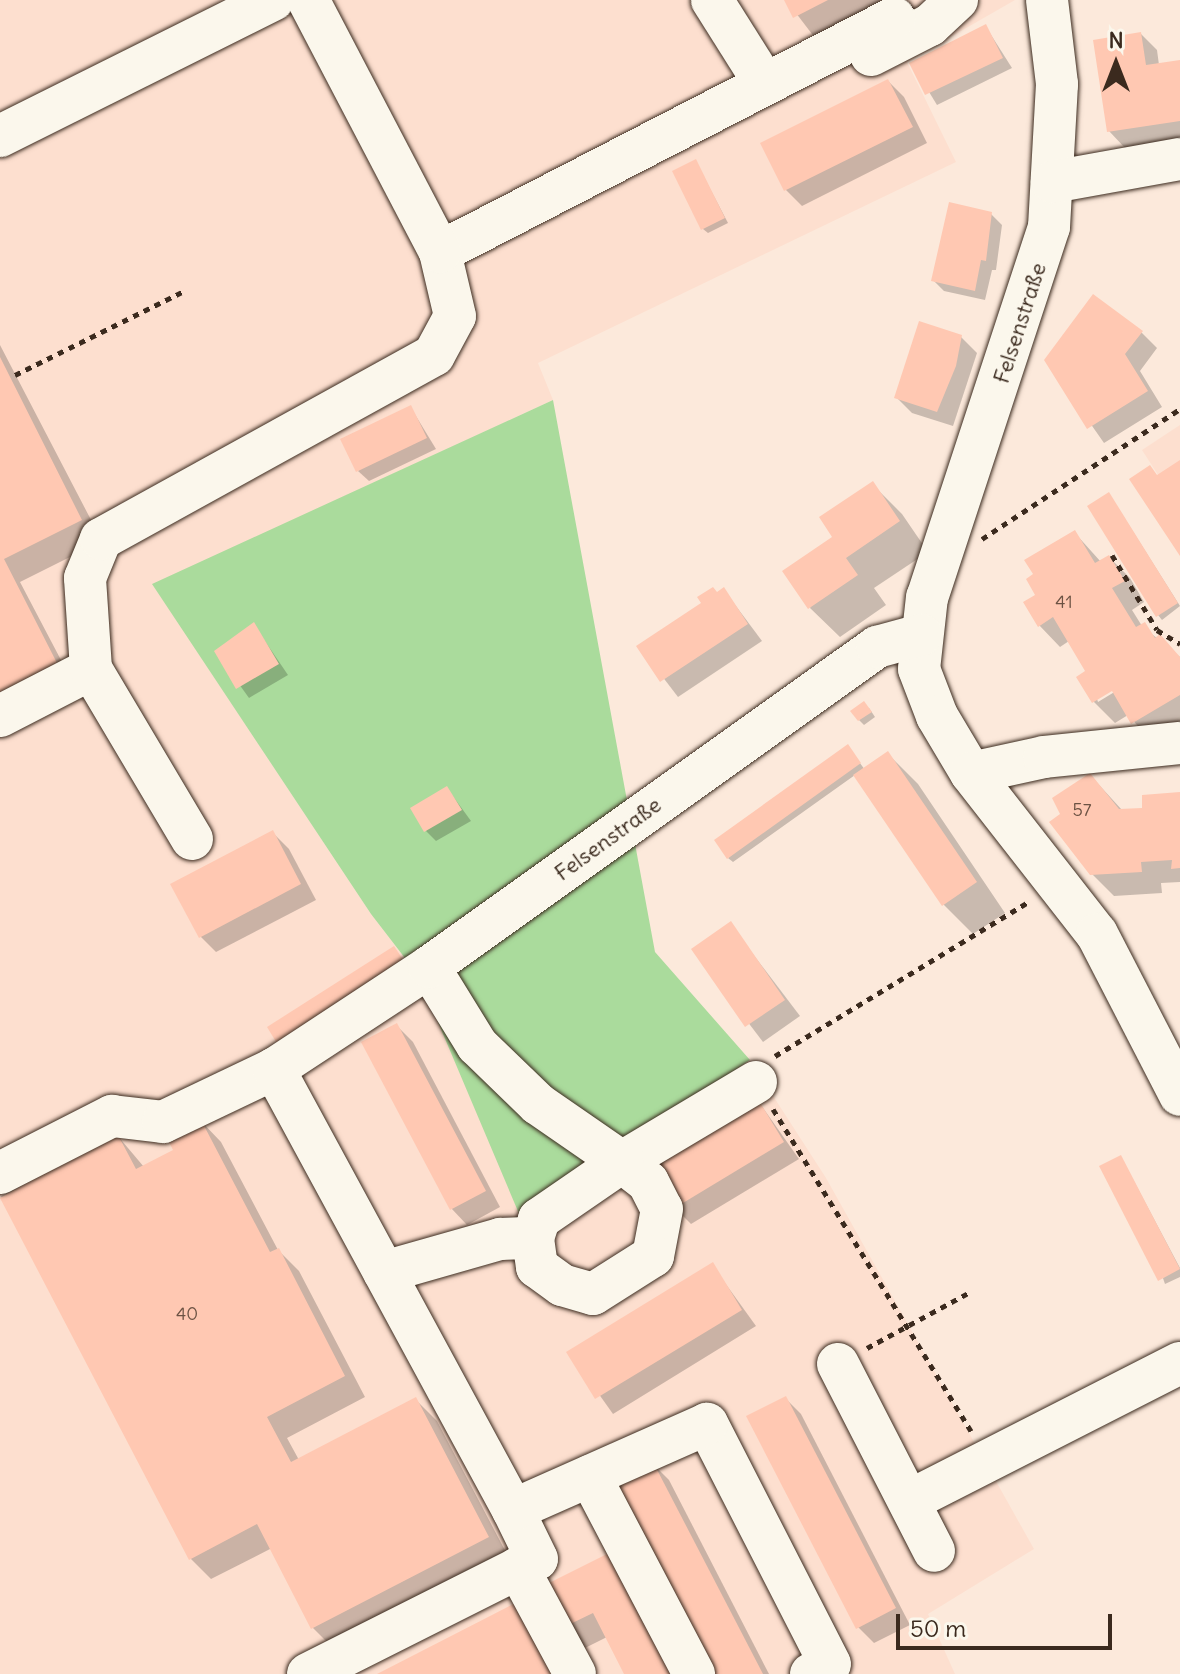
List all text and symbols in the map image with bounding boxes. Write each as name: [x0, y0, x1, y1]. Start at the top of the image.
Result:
north arrow: [1076, 24, 1156, 104]
text: N: [1108, 26, 1124, 54]
street label: Felsenstraße: [988, 259, 1052, 387]
house number: 41: [1055, 591, 1073, 613]
street label: Felsenstraße: [550, 792, 666, 886]
house number: 57: [1072, 799, 1092, 821]
house number: 40: [176, 1303, 198, 1325]
scale bar: [900, 1598, 1116, 1648]
text: 50 m: [910, 1613, 966, 1643]

